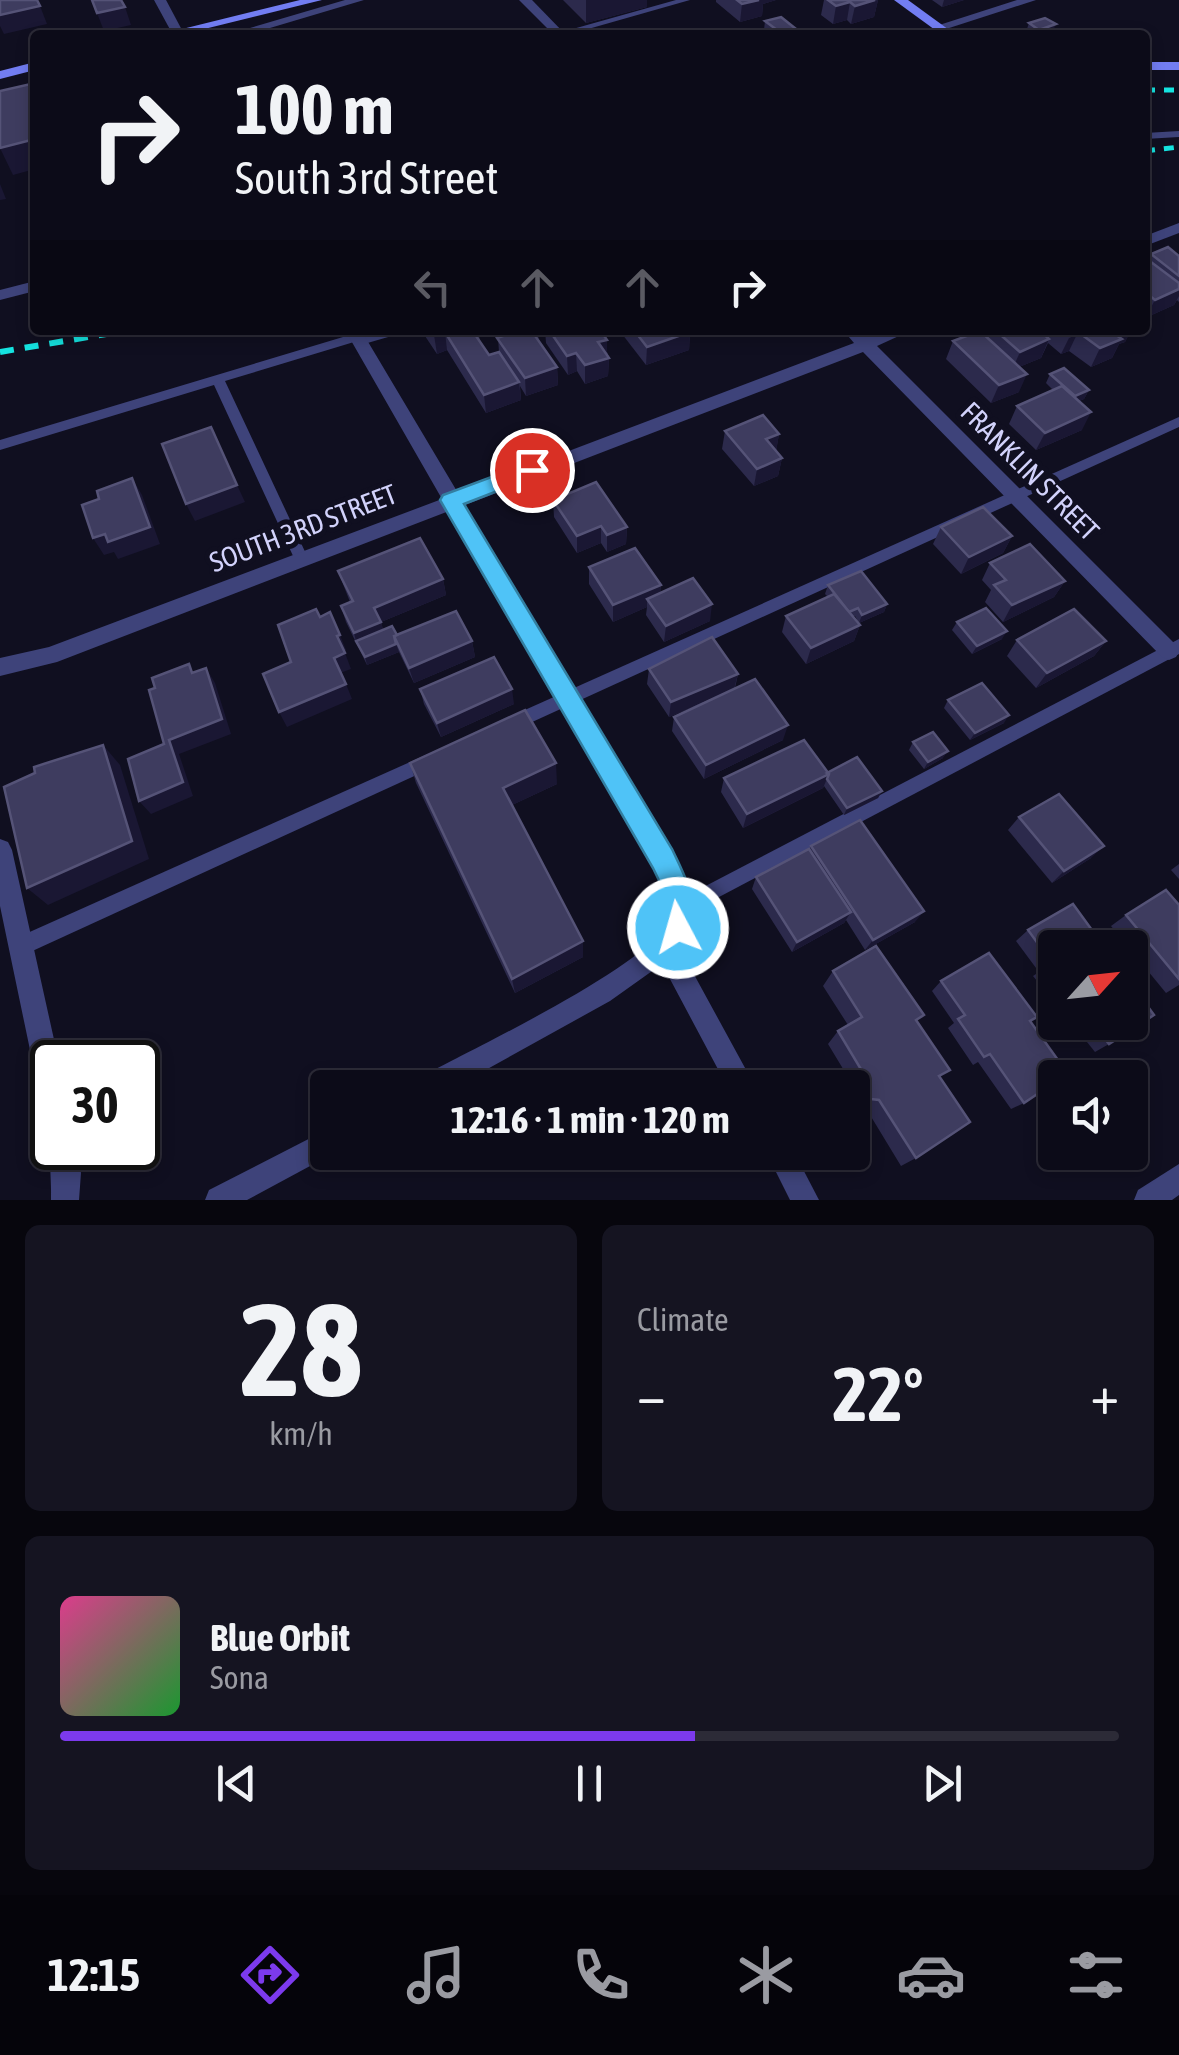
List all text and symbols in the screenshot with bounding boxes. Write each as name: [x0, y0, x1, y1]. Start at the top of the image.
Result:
text: 100 m: [235, 69, 394, 149]
icon: right: [70, 70, 200, 200]
text: South 3rd Street: [235, 152, 498, 204]
icon: left: [405, 260, 460, 315]
icon: ahead: [510, 260, 565, 315]
icon: ahead: [615, 260, 670, 315]
icon: right: [720, 260, 775, 315]
street label: FRANKLIN STREET: [954, 395, 1106, 547]
pin: [490, 428, 575, 513]
icon: arrive: [505, 443, 560, 498]
street label: SOUTH 3RD STREET: [205, 478, 401, 578]
position arrow: [626, 876, 730, 980]
north arrow: [1038, 930, 1148, 1040]
map controls: [1038, 930, 1148, 1170]
speed limit sign: 30: [30, 1040, 160, 1170]
button: sound: [1038, 1060, 1148, 1170]
text: 12:16 · 1 min · 120 m: [450, 1098, 730, 1141]
text: 28: [240, 1275, 362, 1424]
text: Climate: [637, 1301, 729, 1338]
text: 22°: [832, 1351, 924, 1437]
text: −: [637, 1363, 666, 1426]
text: +: [1090, 1363, 1119, 1426]
text: km/h: [269, 1415, 333, 1452]
text: Blue Orbit: [210, 1616, 350, 1659]
text: Sona: [210, 1659, 269, 1696]
icon: previous: [209, 1756, 264, 1811]
icon: pause: [562, 1756, 617, 1811]
icon: next: [915, 1756, 970, 1811]
icon: directions: [235, 1940, 305, 2010]
icon: music: [401, 1940, 471, 2010]
icon: phone: [566, 1940, 636, 2010]
icon: climate: [731, 1940, 801, 2010]
icon: car: [896, 1940, 966, 2010]
icon: filters: [1061, 1940, 1131, 2010]
text: 12:15: [48, 1949, 140, 2001]

